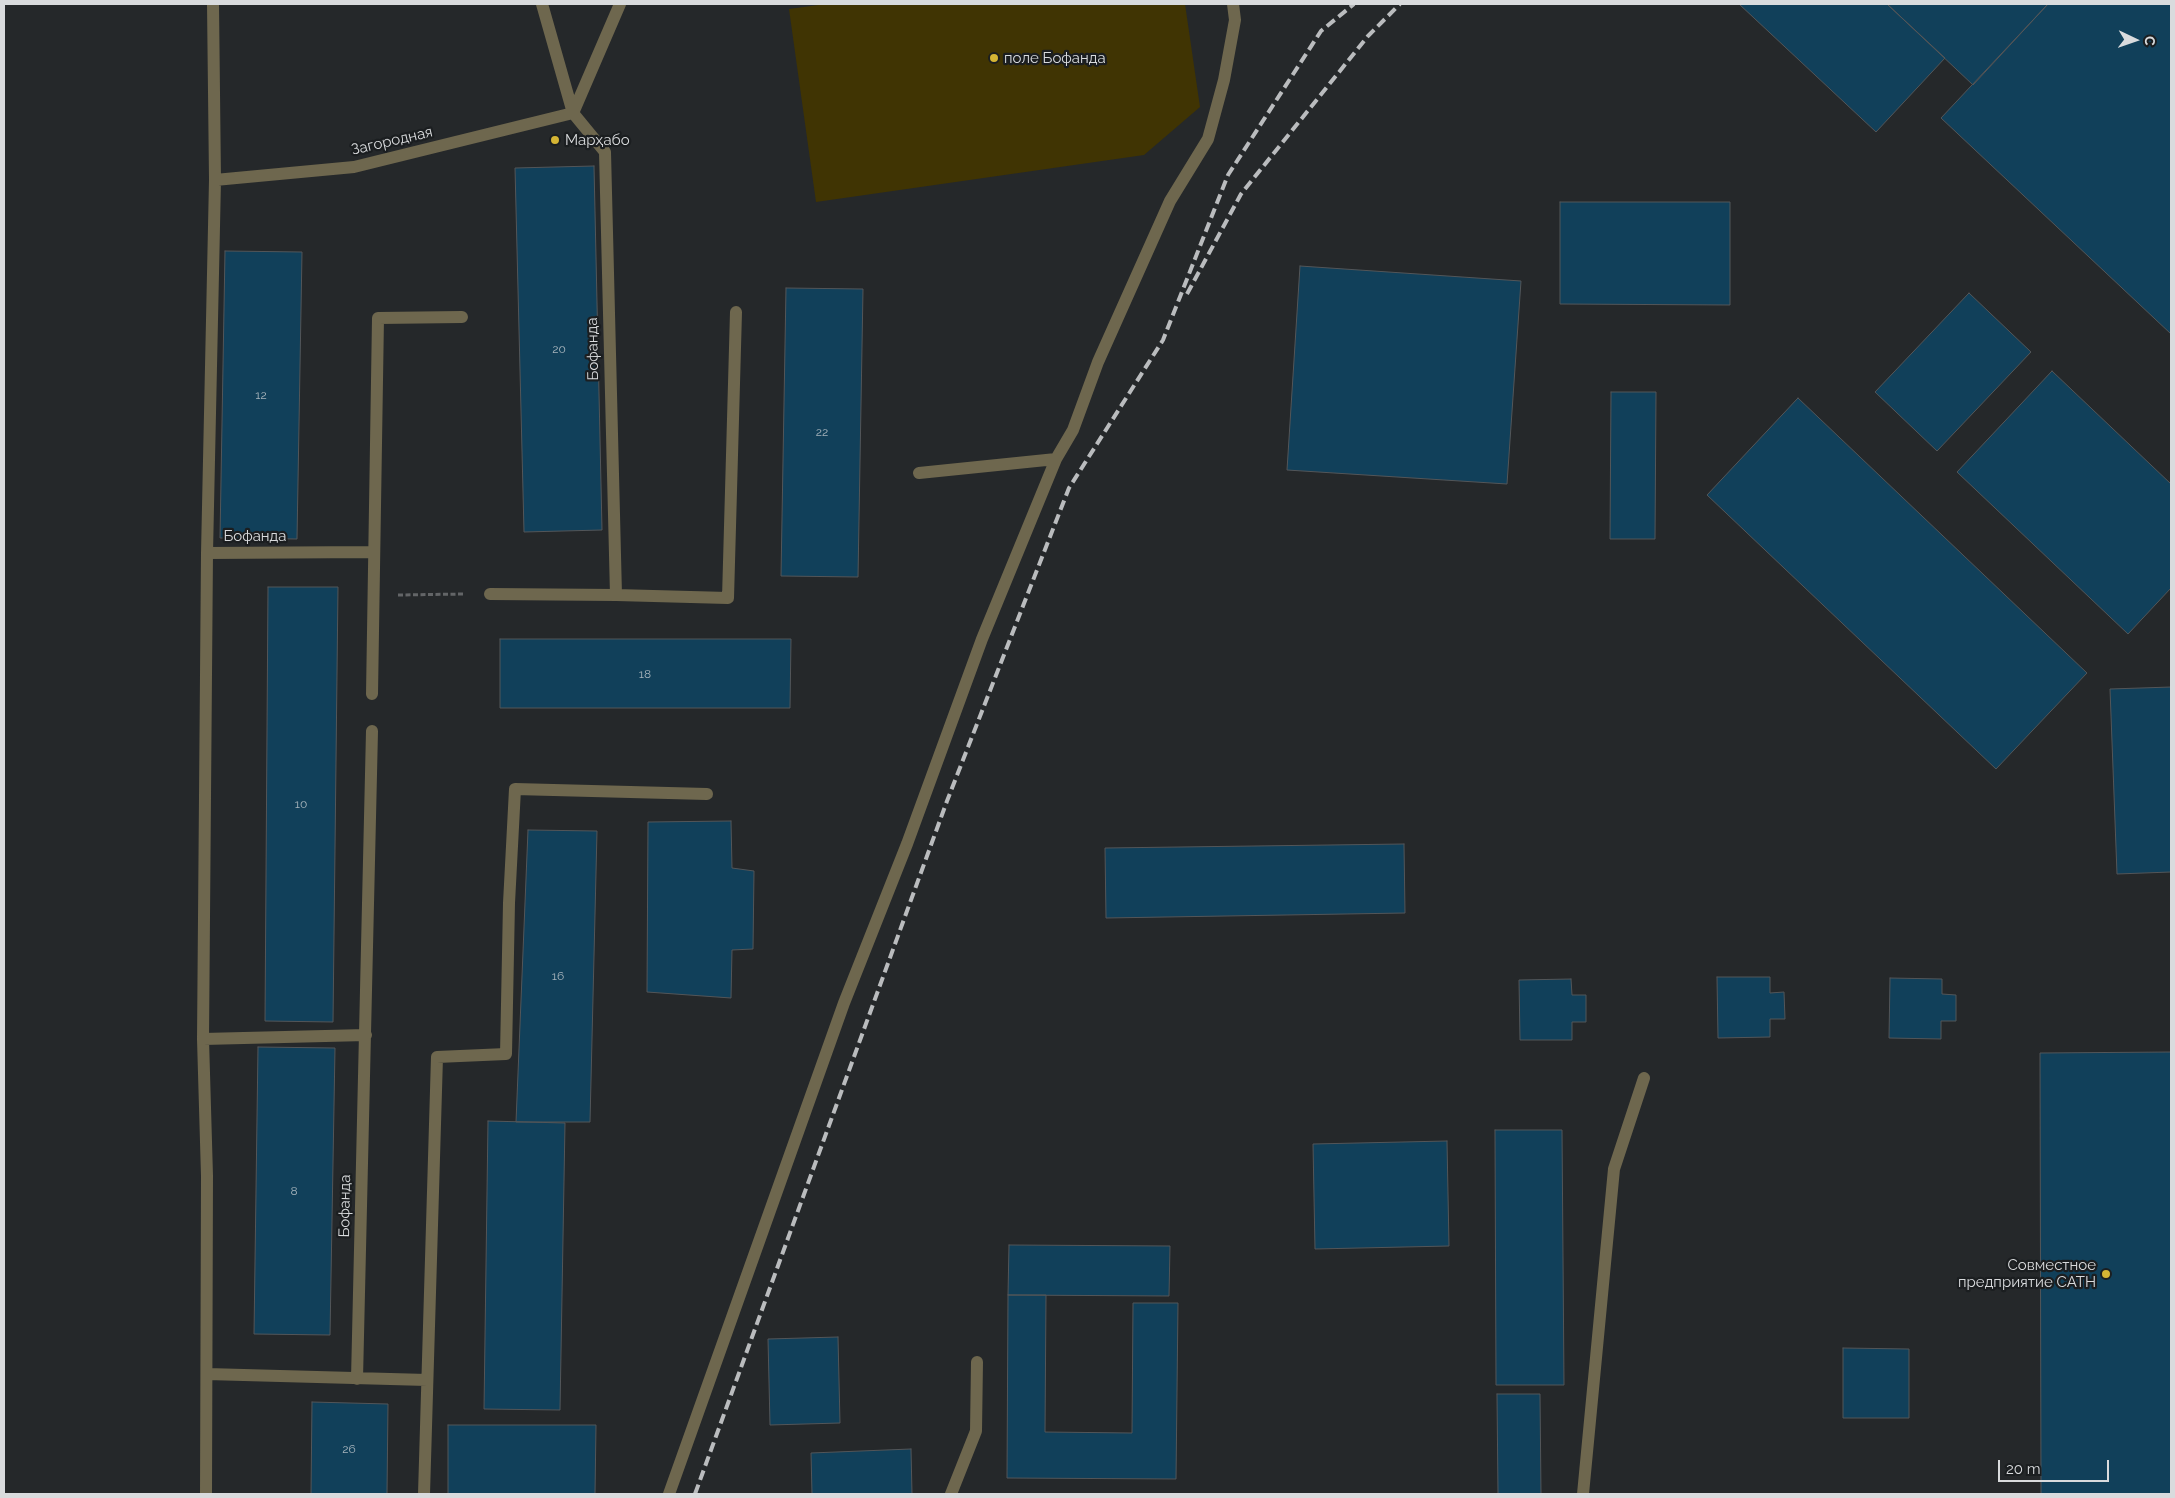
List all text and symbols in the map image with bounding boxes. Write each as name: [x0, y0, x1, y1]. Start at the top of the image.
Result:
north arrow: [2110, 15, 2160, 65]
text: С: [2142, 36, 2158, 46]
place label: поле Бофанда: [1004, 49, 1106, 67]
marker: поле Бофанда: [988, 52, 1000, 64]
street label: Загородная: [350, 123, 434, 159]
place label: Марҳабо: [565, 131, 630, 149]
marker: Марҳабо: [549, 134, 561, 146]
street label: Бофанда: [583, 317, 603, 381]
house number: 20: [552, 342, 566, 356]
house number: 12: [255, 388, 267, 402]
house number: 22: [816, 425, 828, 439]
street label: Бофанда: [224, 527, 286, 545]
house number: 18: [639, 667, 651, 681]
house number: 10: [295, 797, 307, 811]
house number: 16: [552, 969, 564, 983]
street label: Бофанда: [335, 1174, 355, 1238]
house number: 8: [290, 1184, 298, 1198]
place label: Совместное предприятие CATH: [1958, 1256, 2096, 1291]
marker: Совместное предприятие CATH: [2100, 1268, 2112, 1280]
house number: 26: [342, 1442, 356, 1456]
scale bar: [2000, 1450, 2111, 1482]
text: 20 m: [2006, 1460, 2041, 1478]

